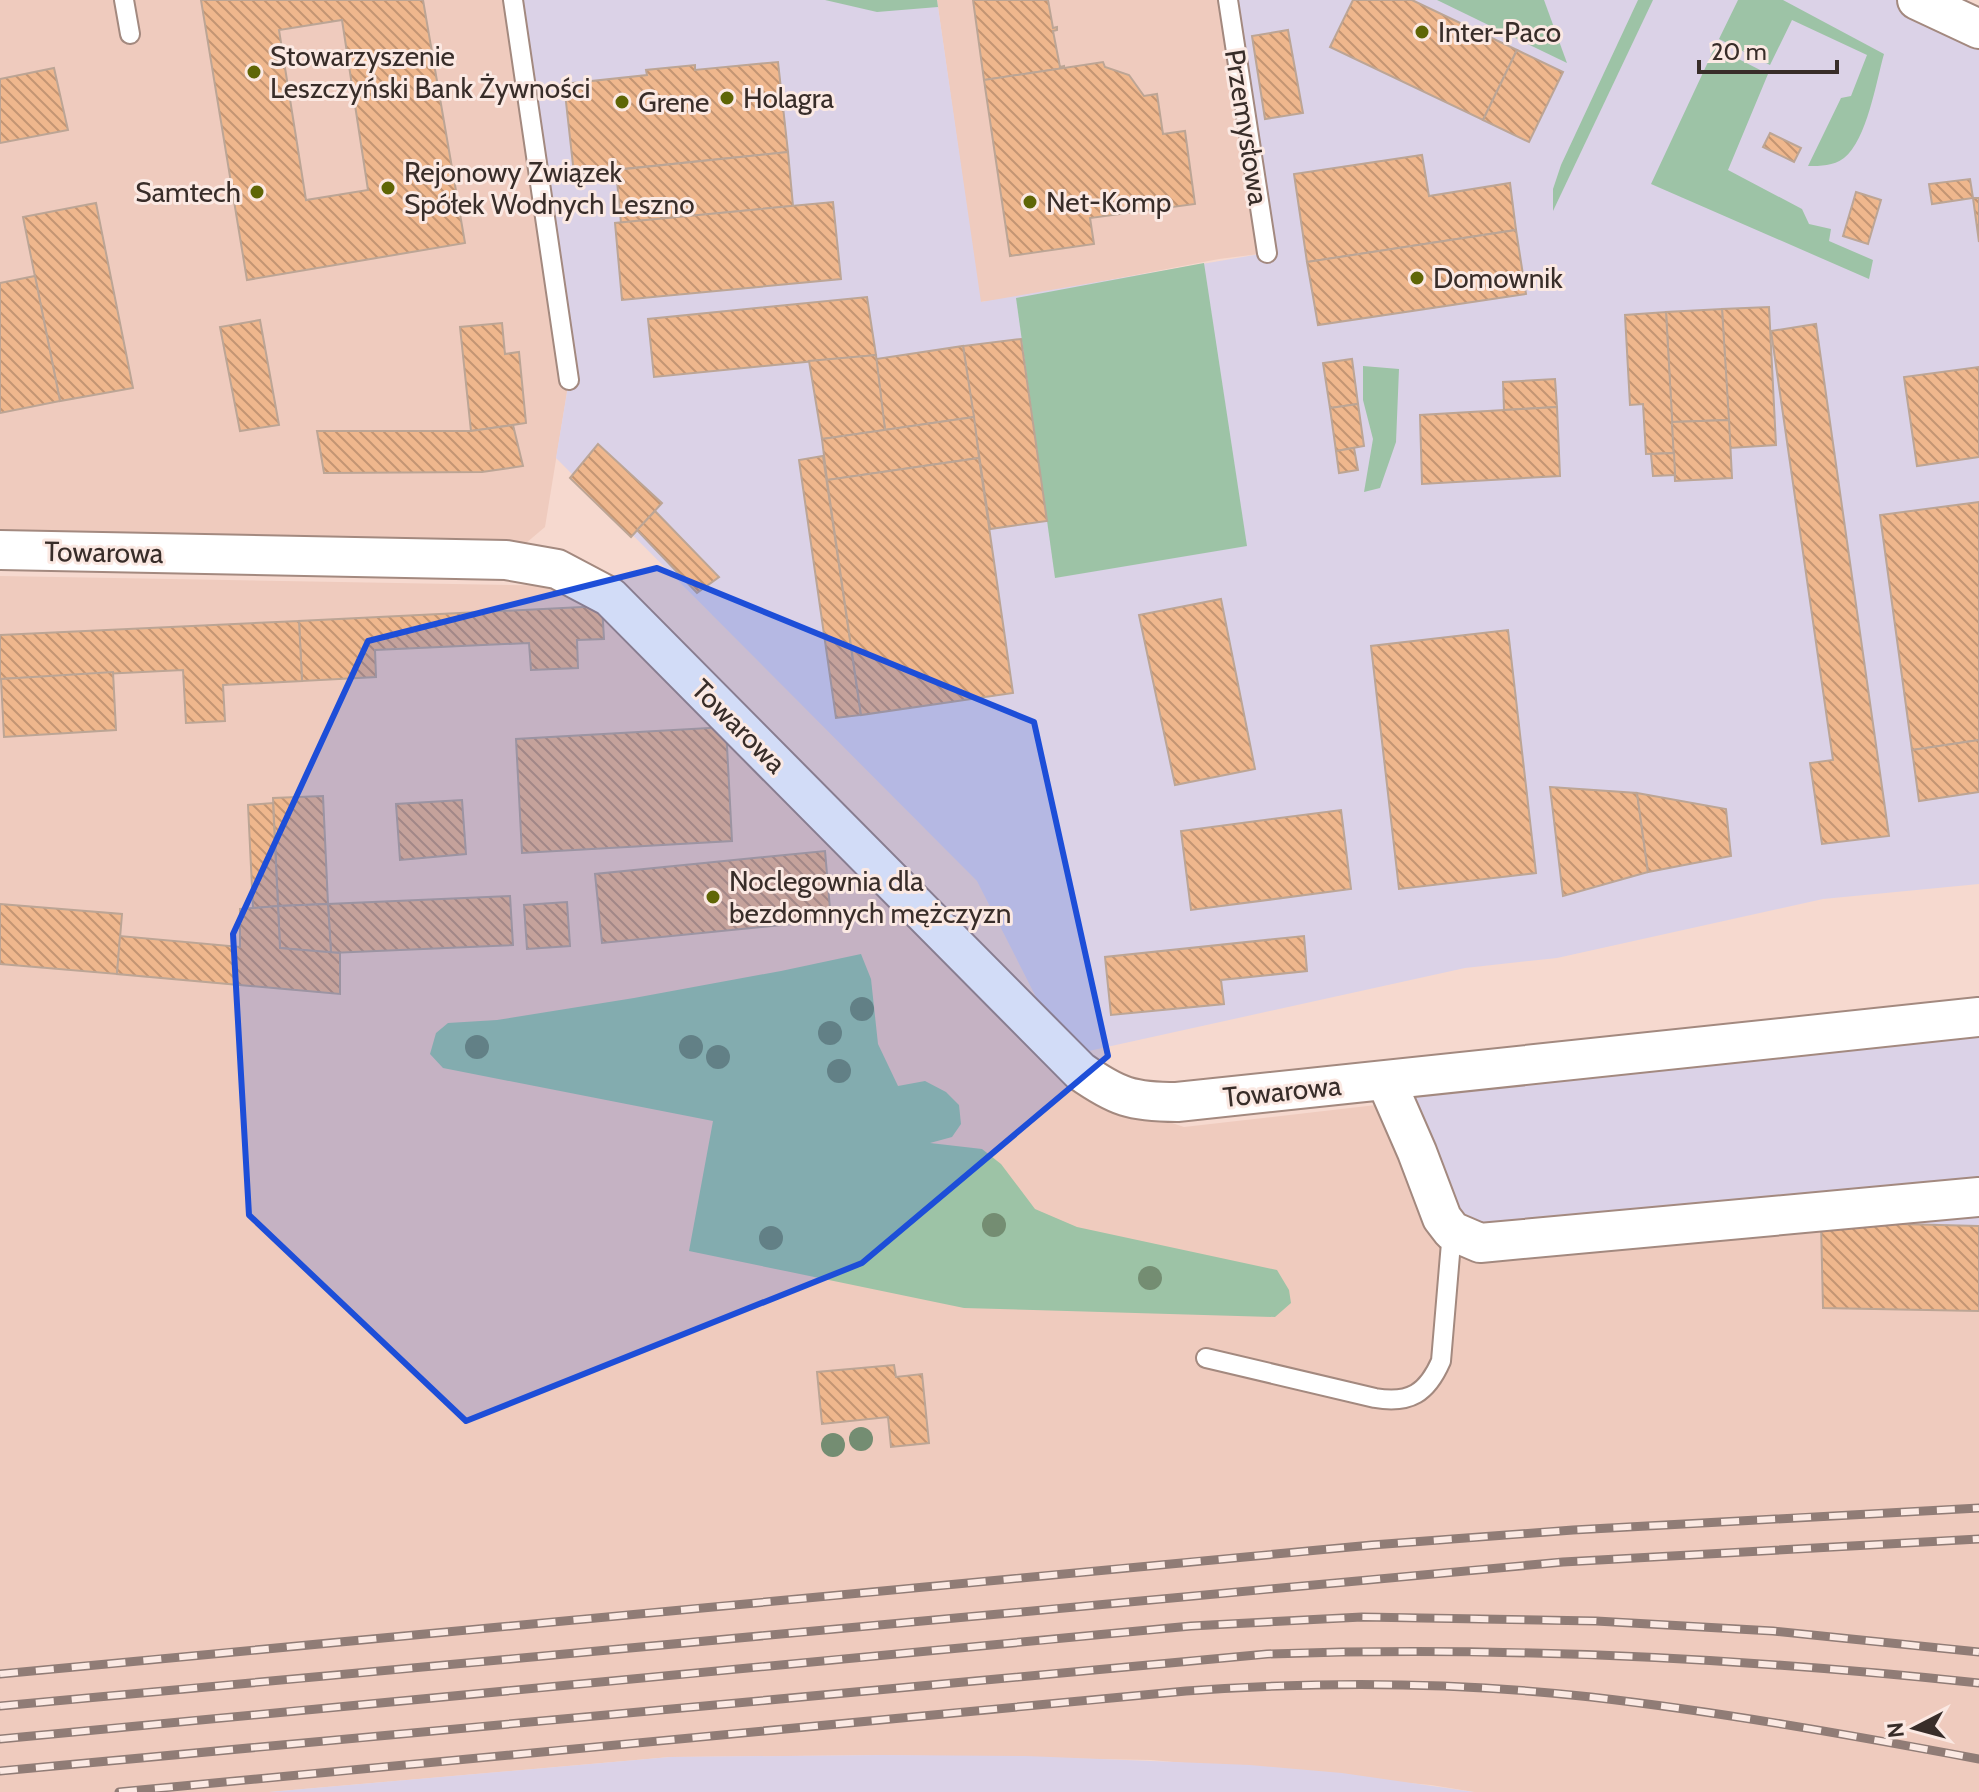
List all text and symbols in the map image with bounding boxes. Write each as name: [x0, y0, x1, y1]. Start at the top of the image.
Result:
place label: Inter-Paco: [1438, 15, 1561, 49]
marker: Inter-Paco: [1413, 23, 1431, 41]
scale bar: [1699, 24, 1837, 74]
text: 20 m: [1711, 37, 1767, 66]
place label: Stowarzyszenie Leszczyński Bank Żywności: [270, 39, 590, 105]
street label: Przemysłowa: [1218, 47, 1276, 208]
marker: Stowarzyszenie Leszczyński Bank Żywności: [245, 63, 263, 81]
place label: Holagra: [743, 81, 834, 115]
place label: Grene: [638, 85, 709, 119]
marker: Holagra: [718, 89, 736, 107]
marker: Grene: [613, 93, 631, 111]
place label: Rejonowy Związek Spółek Wodnych Leszno: [404, 155, 695, 221]
place label: Samtech: [135, 175, 241, 209]
marker: Rejonowy Związek Spółek Wodnych Leszno: [379, 179, 397, 197]
marker: Samtech: [248, 183, 266, 201]
place label: Net-Komp: [1046, 185, 1171, 219]
marker: Net-Komp: [1021, 193, 1039, 211]
place label: Domownik: [1433, 261, 1563, 295]
marker: Domownik: [1408, 269, 1426, 287]
street label: Towarowa: [44, 534, 164, 570]
street label: Towarowa: [685, 672, 793, 780]
place label: Noclegownia dla bezdomnych mężczyzn: [729, 864, 1012, 930]
marker: Noclegownia dla bezdomnych mężczyzn: [704, 888, 722, 906]
street label: Towarowa: [1221, 1068, 1343, 1114]
north arrow: [1875, 1688, 1955, 1768]
text: N: [1881, 1721, 1910, 1739]

